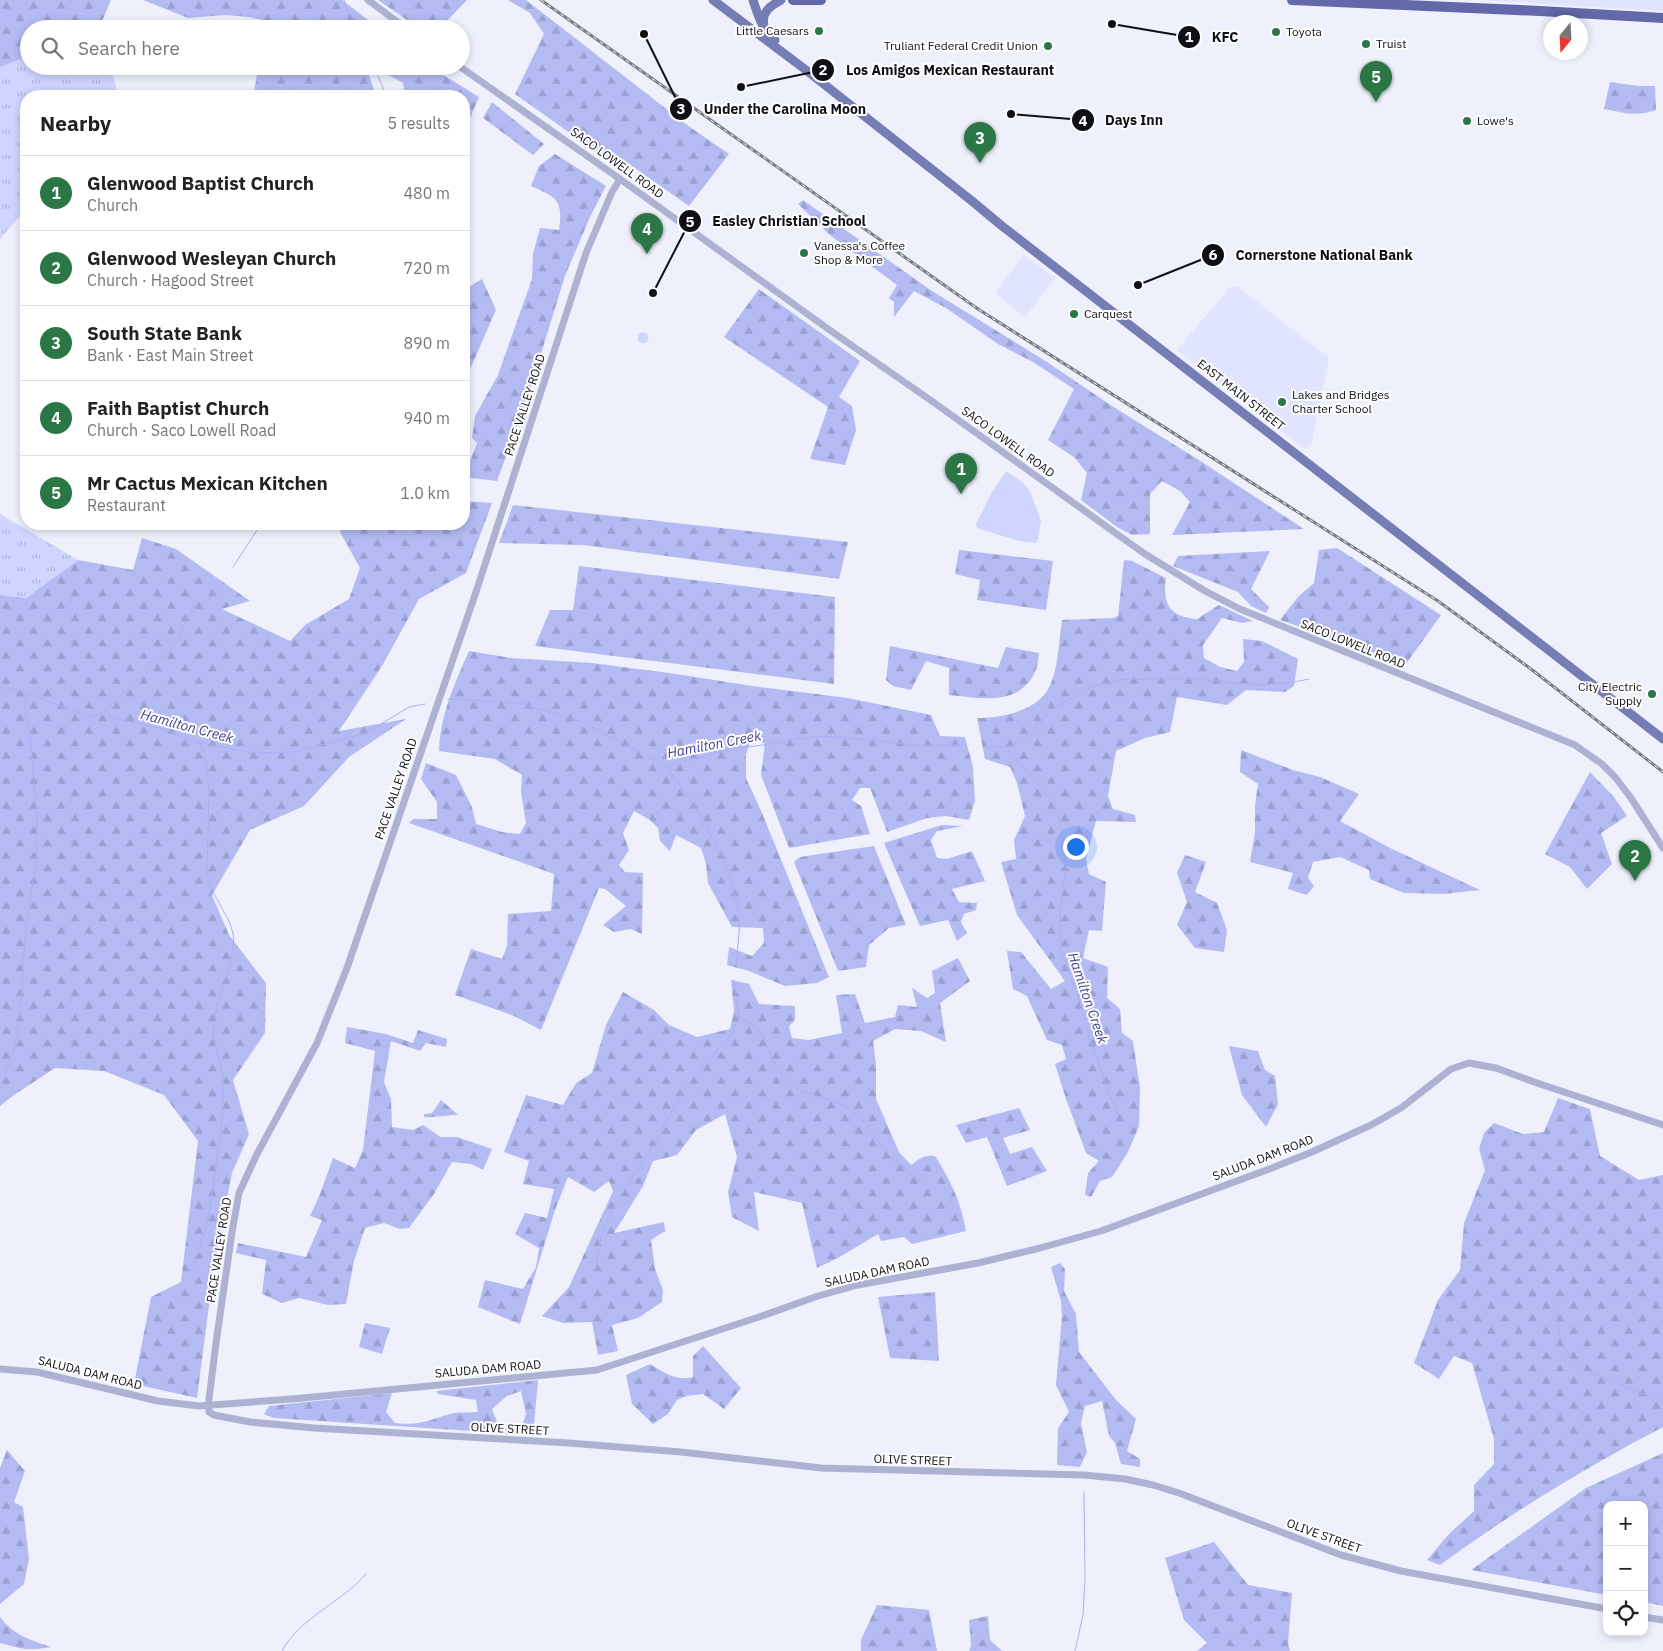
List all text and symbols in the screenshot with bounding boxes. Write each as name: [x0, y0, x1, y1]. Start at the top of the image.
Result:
north arrow: [1543, 15, 1588, 60]
search box: [20, 20, 470, 75]
place label: Little Caesars: [736, 23, 809, 38]
callout: KFC: [1177, 23, 1248, 52]
place label: Toyota: [1286, 24, 1323, 39]
marker: Little Caesars: [813, 25, 825, 37]
marker: Toyota: [1270, 26, 1282, 38]
text: 1: [1184, 27, 1194, 46]
text: KFC: [1212, 28, 1238, 46]
icon: search: [38, 34, 66, 62]
text: Search here: [78, 36, 180, 60]
place label: Truist: [1376, 36, 1407, 51]
place label: Truliant Federal Credit Union: [884, 38, 1038, 53]
marker: Truist: [1360, 38, 1372, 50]
marker: Truliant Federal Credit Union: [1042, 40, 1054, 52]
callout: Los Amigos Mexican Restaurant: [811, 55, 1064, 84]
text: 2: [818, 60, 828, 79]
text: Los Amigos Mexican Restaurant: [846, 61, 1054, 79]
pin: 5: [1360, 61, 1392, 102]
callout: Under the Carolina Moon: [668, 95, 876, 124]
text: 3: [676, 99, 686, 118]
text: Under the Carolina Moon: [704, 100, 866, 118]
callout: Days Inn: [1070, 106, 1173, 135]
text: Nearby: [40, 109, 111, 137]
text: 4: [1078, 111, 1088, 130]
text: Days Inn: [1105, 111, 1163, 129]
text: 5 results: [387, 113, 450, 133]
place label: Lowe's: [1477, 113, 1514, 128]
marker: Lowe's: [1461, 115, 1473, 127]
pin: 3: [964, 122, 996, 163]
street label: SACO LOWELL ROAD: [568, 124, 667, 201]
text: Glenwood Baptist Church: [87, 171, 314, 195]
text: 1: [51, 183, 61, 203]
text: 480 m: [403, 183, 450, 203]
text: Church: [87, 195, 138, 215]
callout: Easley Christian School: [677, 207, 876, 236]
text: 5: [685, 212, 695, 231]
text: Easley Christian School: [712, 212, 866, 230]
pin: 4: [631, 213, 663, 254]
place label: Vanessa's Coffee Shop & More: [814, 238, 906, 267]
callout: Cornerstone National Bank: [1200, 240, 1422, 269]
text: 6: [1208, 245, 1218, 264]
text: Glenwood Wesleyan Church: [87, 246, 336, 270]
text: Cornerstone National Bank: [1235, 246, 1413, 264]
marker: Vanessa's Coffee Shop & More: [798, 247, 810, 259]
text: 2: [51, 258, 61, 278]
text: 720 m: [403, 258, 450, 278]
text: Church · Hagood Street: [87, 270, 254, 290]
place label: Carquest: [1084, 306, 1133, 321]
marker: Carquest: [1068, 308, 1080, 320]
text: South State Bank: [87, 321, 242, 345]
text: 3: [51, 333, 61, 353]
text: 890 m: [403, 333, 450, 353]
text: Bank · East Main Street: [87, 345, 254, 365]
street label: PACE VALLEY ROAD: [501, 352, 548, 458]
street label: EAST MAIN STREET: [1195, 356, 1288, 434]
place label: Lakes and Bridges Charter School: [1292, 387, 1390, 416]
text: Faith Baptist Church: [87, 396, 269, 420]
marker: Lakes and Bridges Charter School: [1276, 396, 1288, 408]
street label: SACO LOWELL ROAD: [959, 403, 1058, 480]
text: 4: [51, 408, 61, 428]
text: 940 m: [403, 408, 450, 428]
text: Church · Saco Lowell Road: [87, 420, 276, 440]
pin: 1: [945, 453, 977, 494]
text: Mr Cactus Mexican Kitchen: [87, 471, 328, 495]
text: 5: [51, 483, 61, 503]
text: 1.0 km: [400, 483, 450, 503]
text: Restaurant: [87, 495, 166, 515]
street label: SACO LOWELL ROAD: [1299, 616, 1408, 671]
place label: City Electric Supply: [1578, 679, 1642, 708]
marker: City Electric Supply: [1646, 688, 1658, 700]
water label: Hamilton Creek: [139, 705, 236, 747]
water label: Hamilton Creek: [665, 726, 763, 762]
street label: PACE VALLEY ROAD: [371, 736, 420, 842]
your location: [1063, 834, 1089, 860]
pin: 2: [1619, 840, 1651, 881]
water label: Hamilton Creek: [1064, 950, 1112, 1047]
street label: SALUDA DAM ROAD: [1210, 1131, 1315, 1184]
street label: PACE VALLEY ROAD: [203, 1196, 234, 1304]
street label: SALUDA DAM ROAD: [823, 1253, 931, 1290]
street label: SALUDA DAM ROAD: [37, 1352, 144, 1393]
street label: SALUDA DAM ROAD: [434, 1356, 542, 1381]
street label: OLIVE STREET: [470, 1419, 550, 1438]
street label: OLIVE STREET: [873, 1451, 953, 1468]
map controls: [1603, 1501, 1648, 1636]
button: +: [1603, 1501, 1648, 1546]
street label: OLIVE STREET: [1285, 1515, 1364, 1556]
button: −: [1603, 1546, 1648, 1591]
button: locate: [1603, 1591, 1648, 1636]

